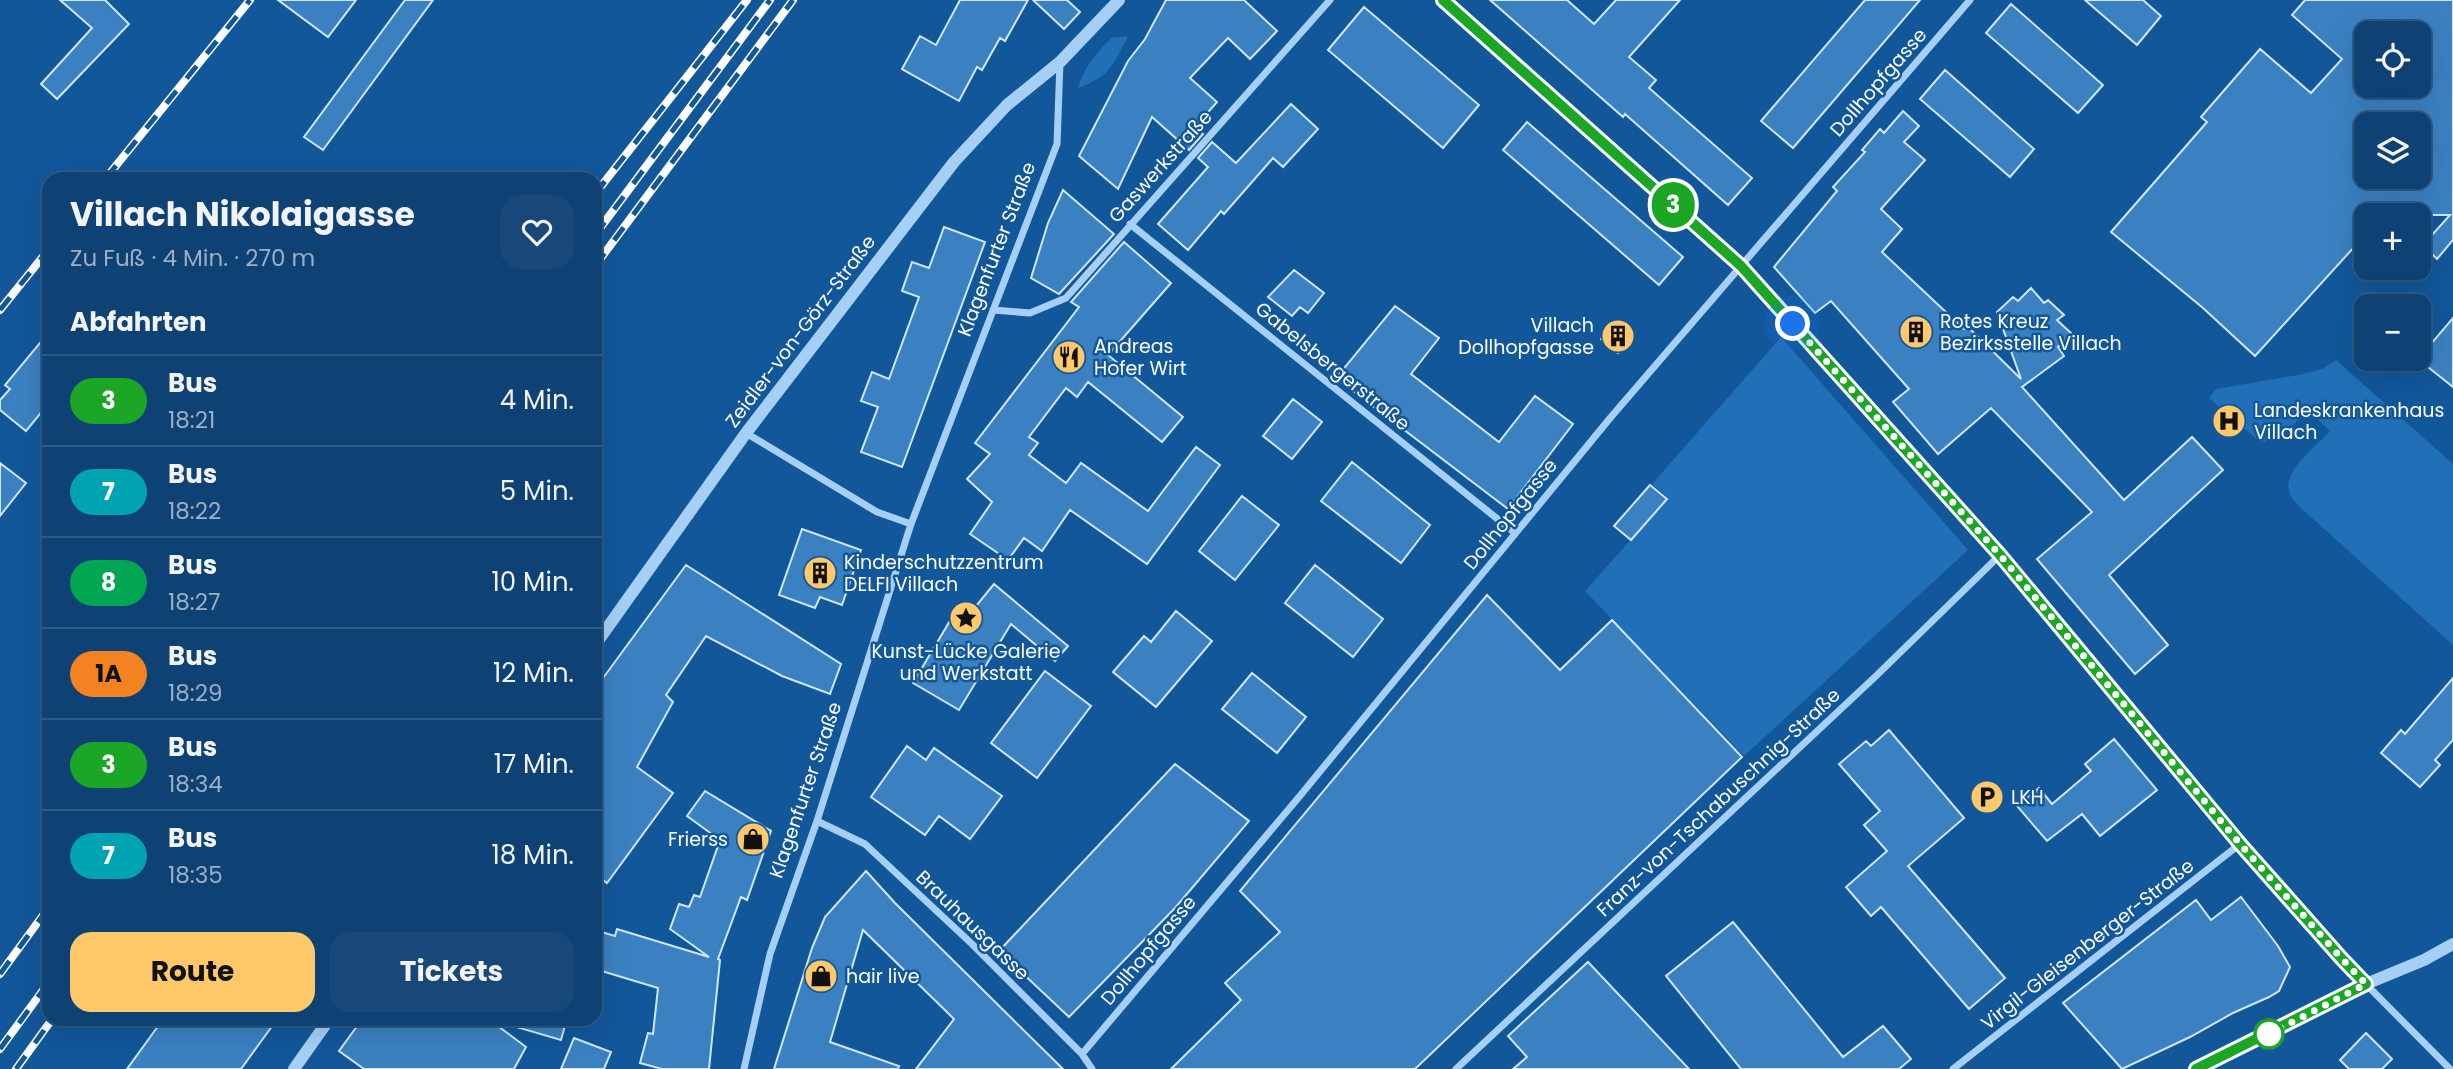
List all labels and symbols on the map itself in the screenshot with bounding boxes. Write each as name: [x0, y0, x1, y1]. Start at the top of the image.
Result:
street label: Dollhopfgasse: [1824, 22, 1933, 142]
street label: Gaswerkstraße: [1102, 104, 1218, 229]
street label: Klagenfurter Straße: [951, 158, 1042, 340]
line badge: 3: [1650, 182, 1696, 228]
street label: Zeidler-von-Görz-Straße: [719, 229, 882, 433]
street label: Gabelsbergerstraße: [1250, 296, 1416, 437]
your location: [1775, 306, 1810, 341]
place label: Rotes Kreuz Bezirksstelle Villach: [1940, 308, 2122, 357]
place label: Villach Dollhopfgasse: [1458, 312, 1594, 361]
building icon: Rotes Kreuz Bezirksstelle Villach: [1897, 313, 1935, 351]
building icon: Villach Dollhopfgasse: [1599, 317, 1637, 355]
place label: Andreas Hofer Wirt: [1094, 333, 1187, 382]
restaurant icon: Andreas Hofer Wirt: [1050, 338, 1088, 376]
place label: Landeskrankenhaus Villach: [2254, 397, 2444, 446]
hospital icon: Landeskrankenhaus Villach: [2210, 402, 2248, 440]
street label: Dollhopfgasse: [1457, 453, 1564, 576]
place label: Kinderschutzzentrum DELFI Villach: [844, 549, 1044, 598]
building icon: Kinderschutzzentrum DELFI Villach: [801, 554, 839, 592]
place icon: Kunst-Lücke Galerie und Werkstatt: [947, 599, 985, 637]
place label: Kunst-Lücke Galerie und Werkstatt: [871, 638, 1061, 687]
street label: Franz-von-Tschabuschnig-Straße: [1590, 682, 1846, 923]
street label: Klagenfurter Straße: [763, 698, 848, 882]
parking icon: LKH: [1968, 778, 2006, 816]
place label: LKH: [2011, 784, 2044, 811]
shop icon: Frierss: [734, 820, 772, 858]
place label: Frierss: [668, 826, 728, 853]
street label: Virgil-Gleisenberger-Straße: [1975, 853, 2200, 1036]
street label: Brauhausgasse: [910, 864, 1035, 987]
street label: Dollhopfgasse: [1094, 890, 1202, 1011]
shop icon: hair live: [802, 957, 840, 995]
place label: hair live: [846, 963, 920, 990]
unlabelled marker: [2254, 1019, 2284, 1049]

